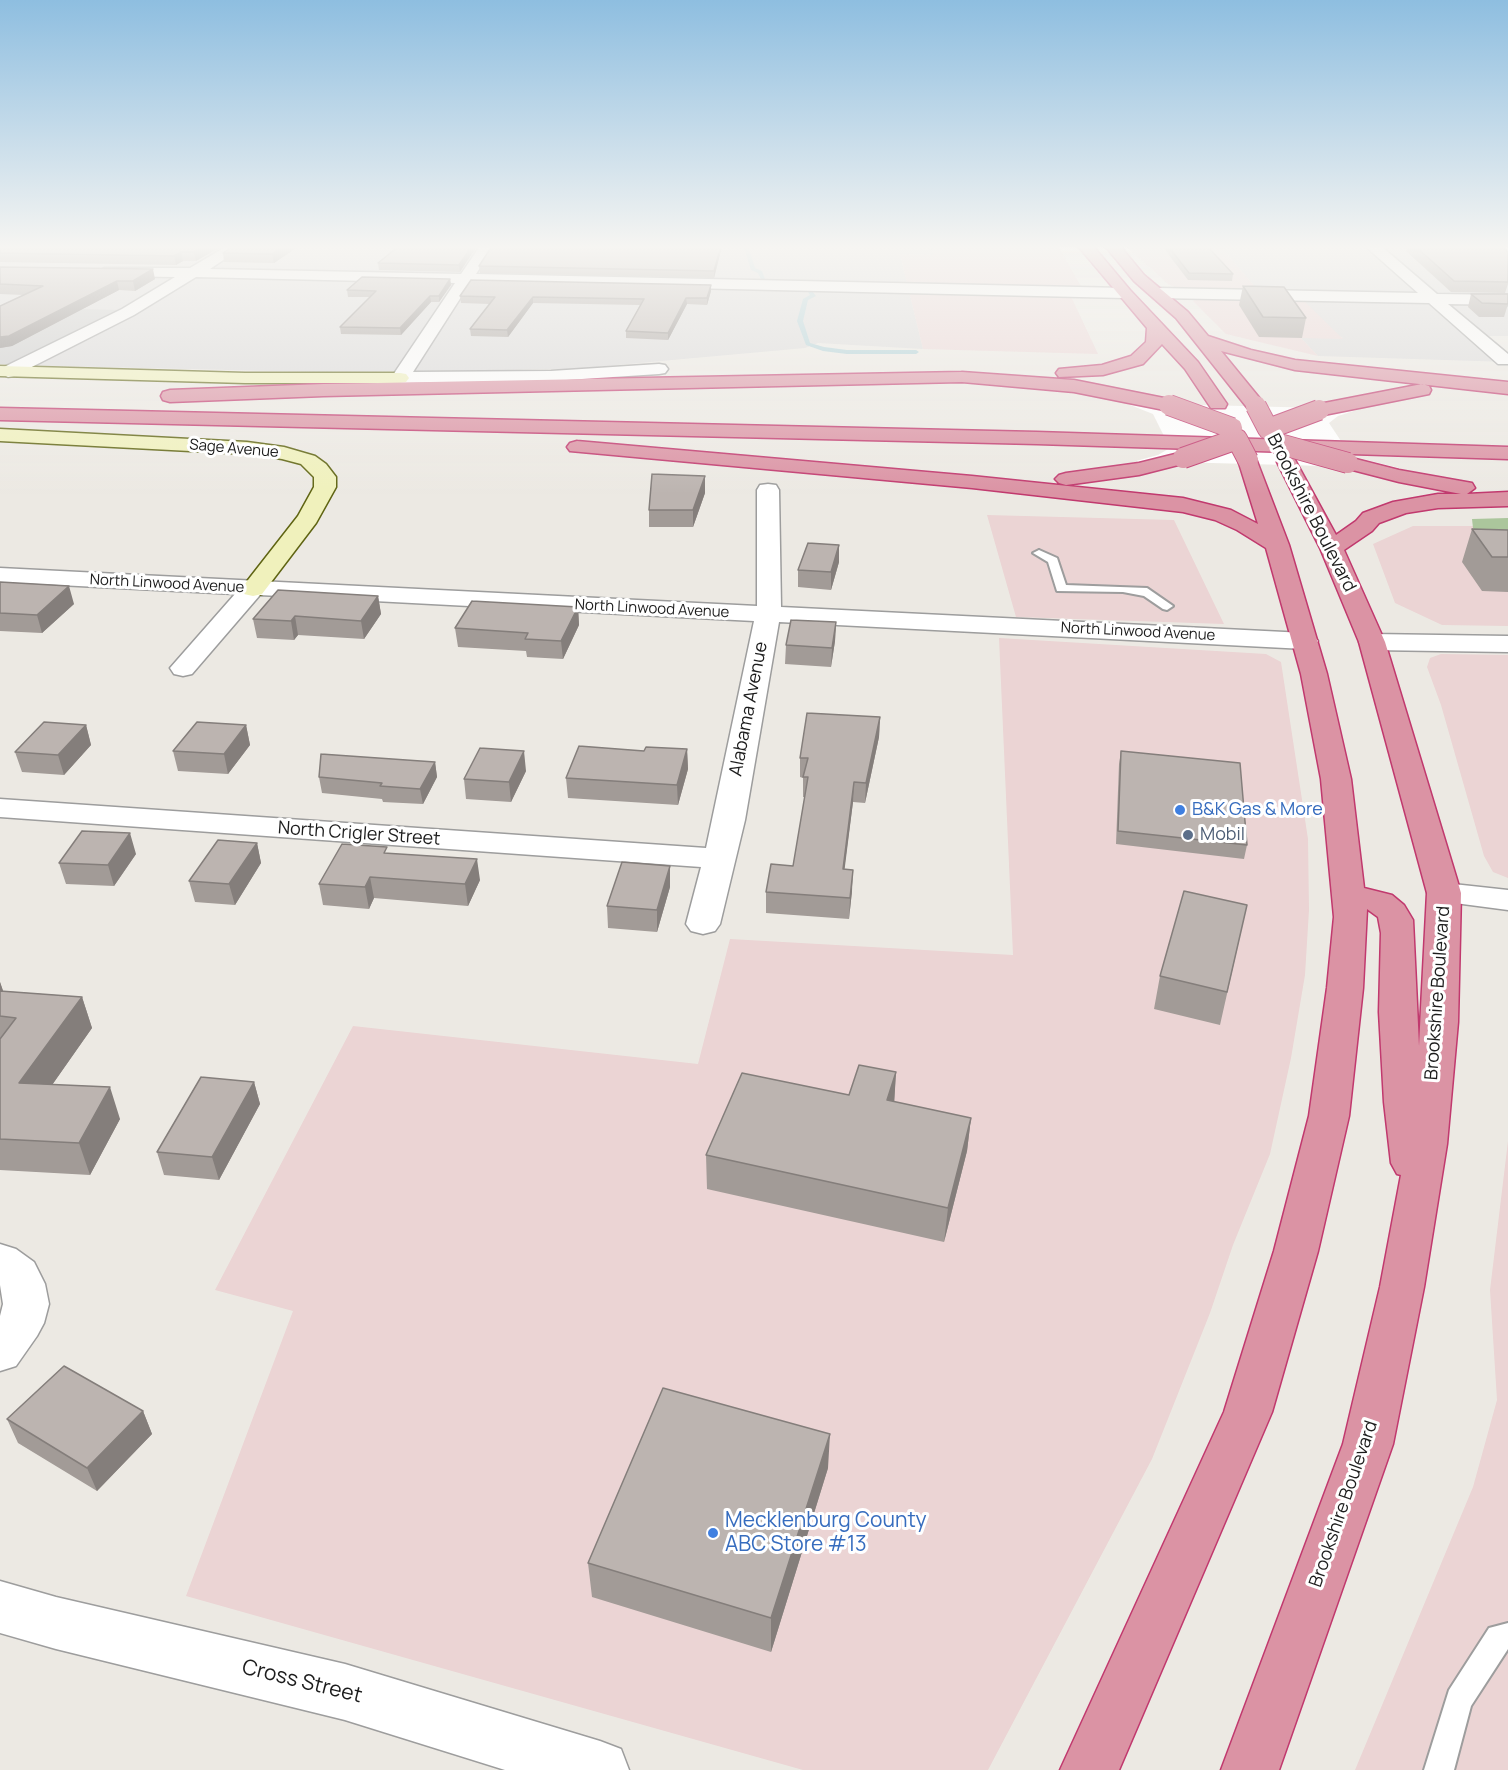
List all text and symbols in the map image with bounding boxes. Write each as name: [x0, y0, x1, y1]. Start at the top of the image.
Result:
street label: Brookshire Boulevard: [1262, 430, 1360, 596]
street label: Sage Avenue: [189, 436, 279, 462]
street label: North Linwood Avenue: [89, 571, 245, 597]
street label: North Linwood Avenue: [574, 596, 730, 622]
street label: North Linwood Avenue: [1060, 619, 1216, 645]
street label: Alabama Avenue: [725, 640, 773, 778]
place label: B&K Gas & More: [1192, 799, 1323, 821]
marker: B&K Gas & More: [1173, 803, 1187, 817]
street label: North Crigler Street: [277, 818, 441, 850]
place label: Mobil: [1200, 824, 1245, 846]
marker: Mobil: [1181, 828, 1195, 842]
street label: Brookshire Boulevard: [1421, 905, 1455, 1081]
street label: Brookshire Boulevard: [1305, 1418, 1383, 1590]
place label: Mecklenburg County ABC Store #13: [725, 1508, 927, 1558]
marker: Mecklenburg County ABC Store #13: [706, 1526, 720, 1540]
street label: Cross Street: [239, 1655, 365, 1709]

